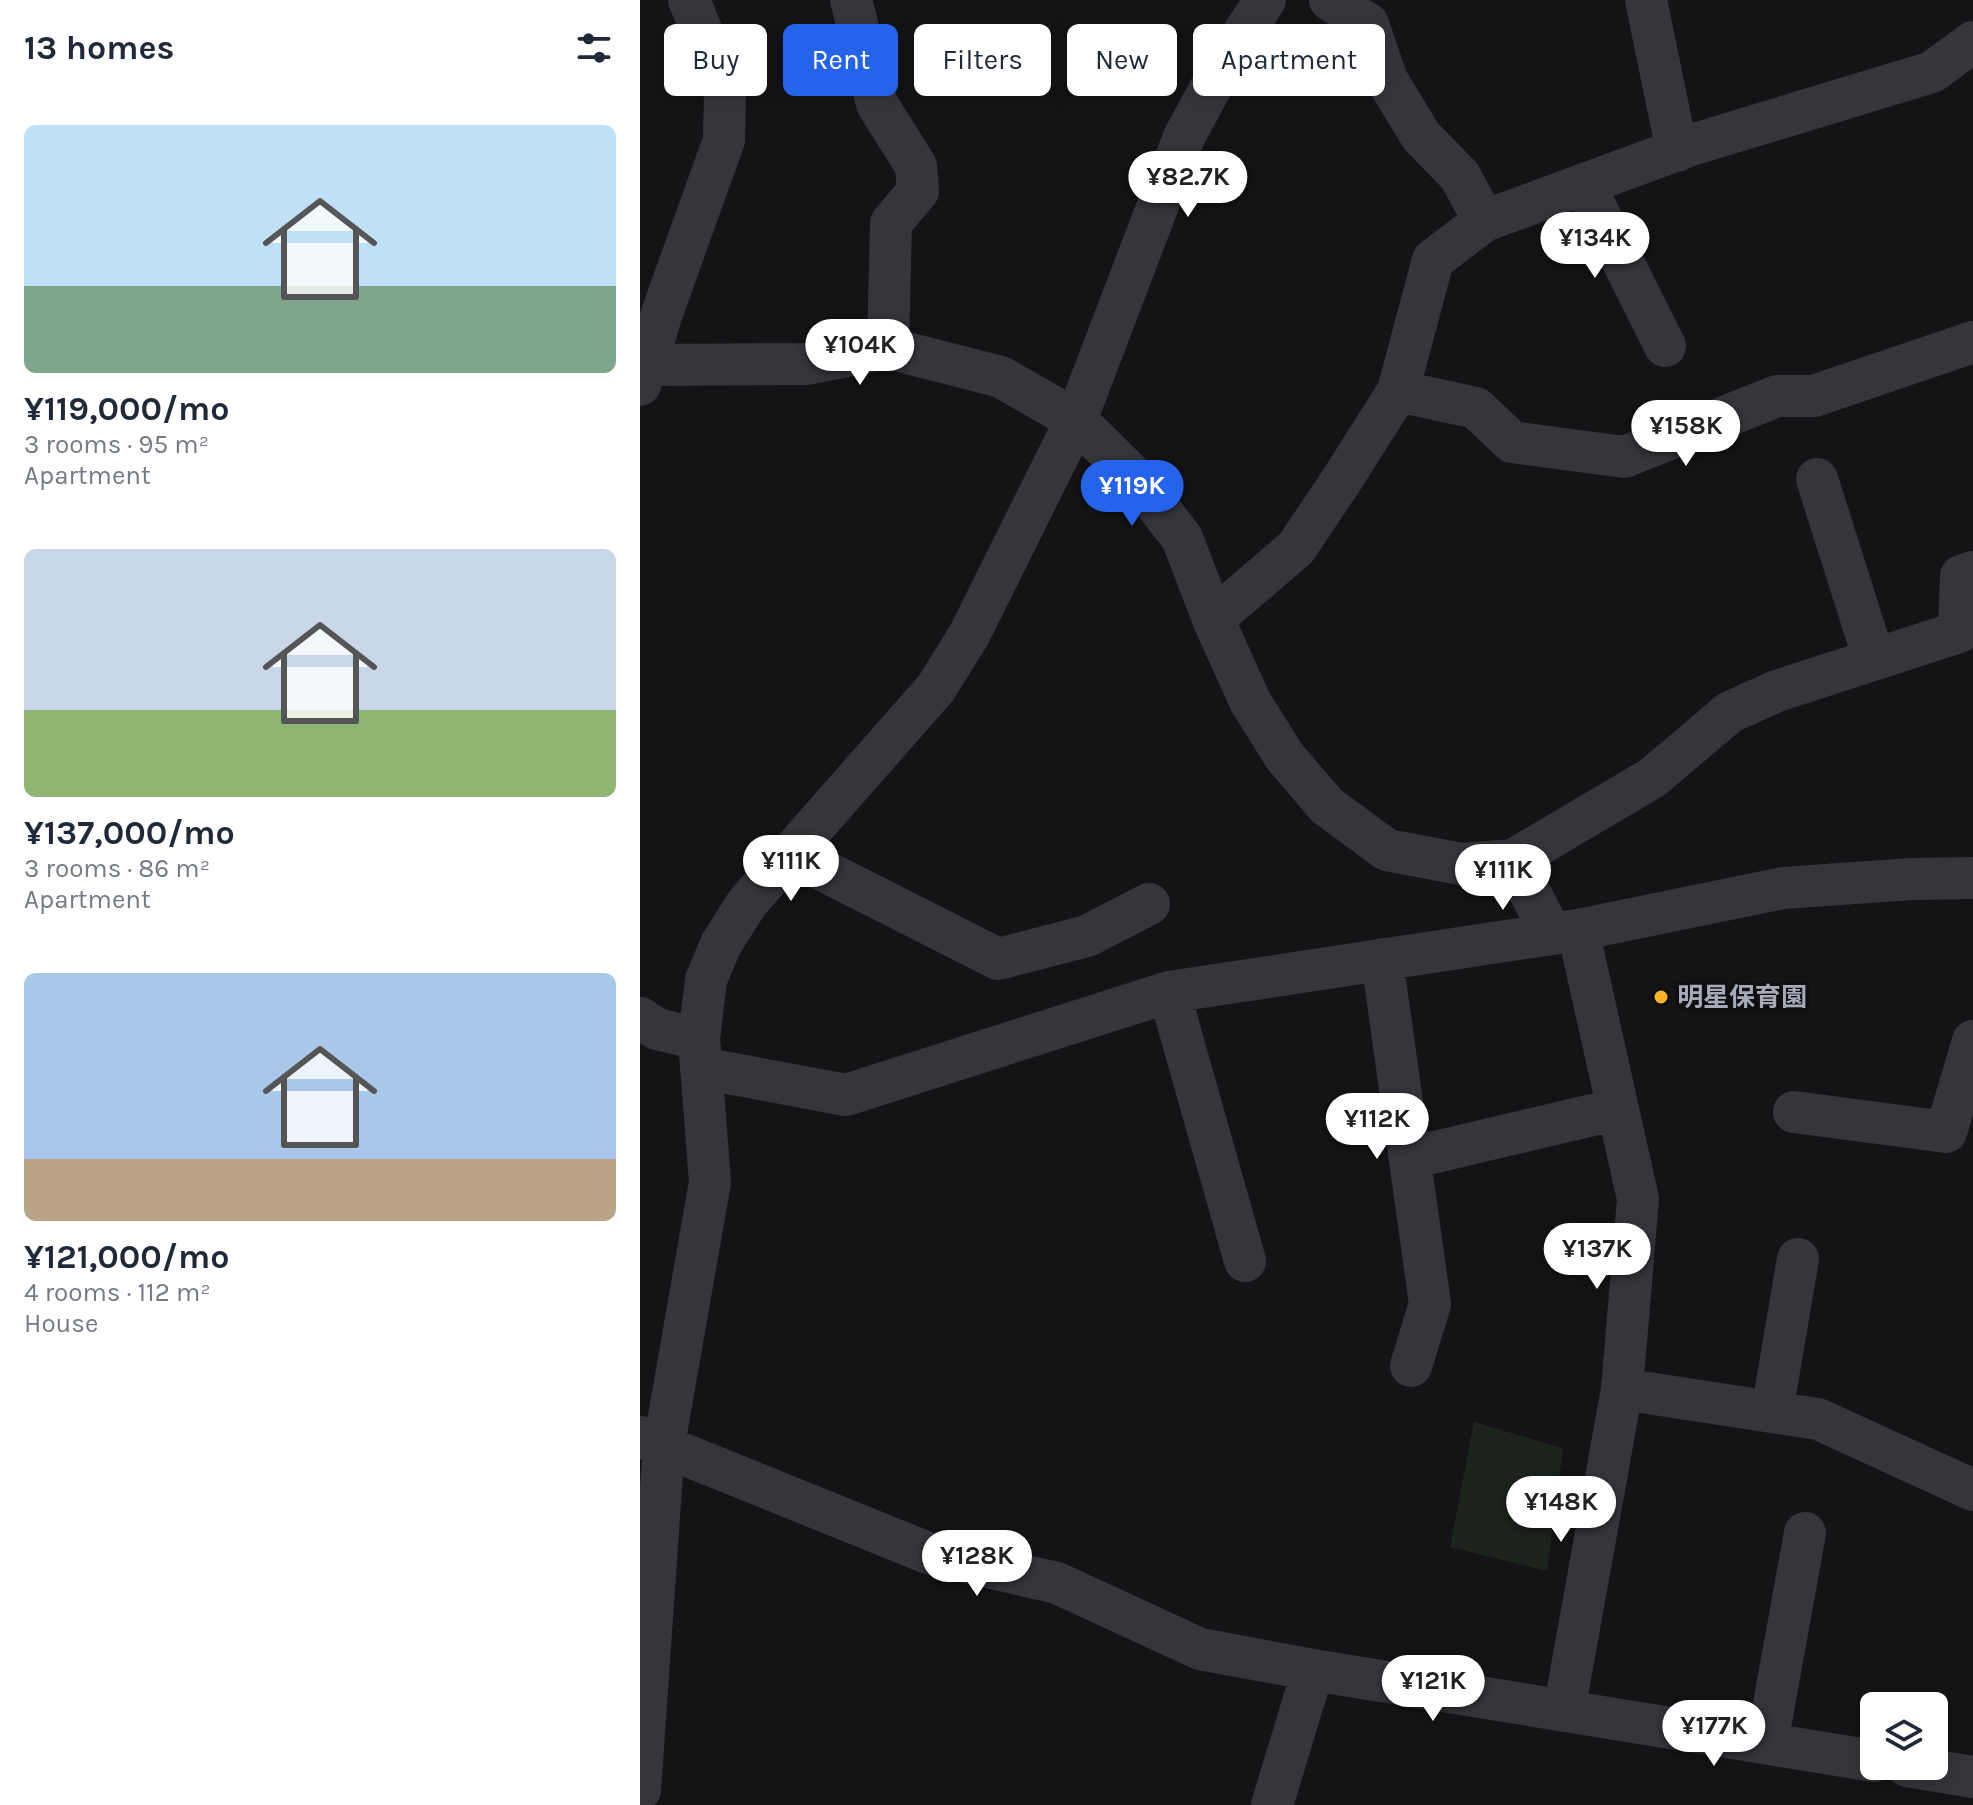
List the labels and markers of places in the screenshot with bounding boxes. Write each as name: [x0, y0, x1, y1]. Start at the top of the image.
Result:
pin: ¥82.7K: [1123, 151, 1253, 219]
pin: ¥134K: [1539, 212, 1651, 280]
pin: ¥104K: [804, 319, 916, 387]
pin: ¥158K: [1630, 400, 1742, 468]
pin: ¥119K: [1076, 460, 1188, 528]
pin: ¥111K: [735, 835, 847, 903]
pin: ¥111K: [1447, 844, 1559, 912]
place label: 明星保育園: [1677, 982, 1807, 1013]
marker: 明星保育園: [1652, 988, 1670, 1006]
pin: ¥112K: [1321, 1093, 1433, 1161]
pin: ¥137K: [1541, 1223, 1653, 1291]
pin: ¥148K: [1505, 1476, 1617, 1544]
pin: ¥128K: [921, 1530, 1033, 1598]
pin: ¥121K: [1377, 1655, 1489, 1723]
pin: ¥177K: [1658, 1700, 1770, 1768]

